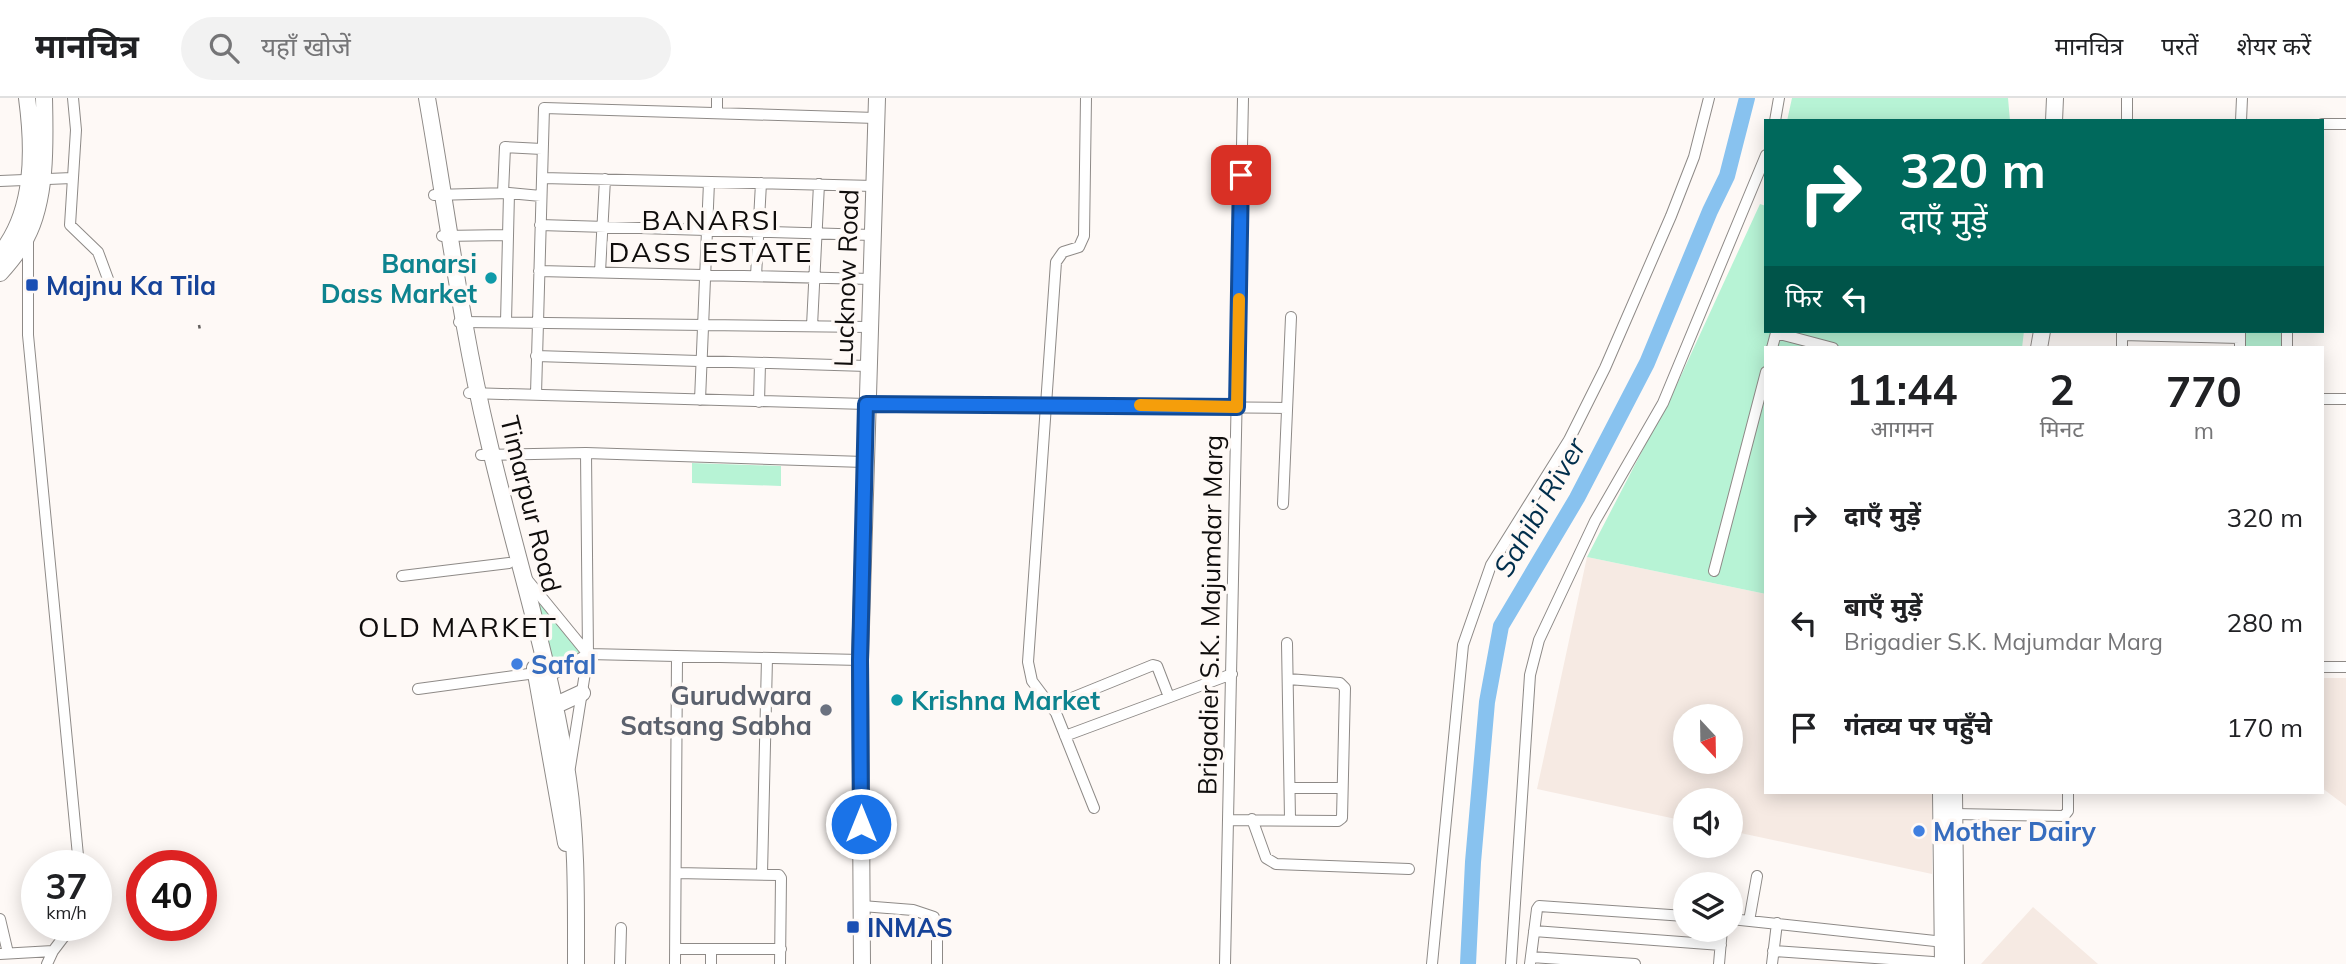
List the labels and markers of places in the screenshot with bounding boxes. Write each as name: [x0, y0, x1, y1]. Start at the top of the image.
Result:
pin: [1211, 145, 1271, 205]
place label: Banarsi Dass Market: [321, 247, 477, 310]
place label: Majnu Ka Tila: [46, 269, 216, 302]
marker: Banarsi Dass Market: [483, 270, 499, 286]
marker: Majnu Ka Tila: [24, 277, 40, 293]
place label: Safal: [531, 648, 596, 681]
marker: Safal: [509, 656, 525, 672]
place label: Gurudwara Satsang Sabha: [620, 679, 812, 742]
place label: Krishna Market: [911, 684, 1100, 717]
marker: Krishna Market: [889, 692, 905, 708]
marker: Gurudwara Satsang Sabha: [818, 702, 834, 718]
place label: Mother Dairy: [1933, 815, 2097, 848]
marker: Mother Dairy: [1911, 823, 1927, 839]
place label: INMAS: [867, 911, 953, 944]
marker: INMAS: [845, 919, 861, 935]

